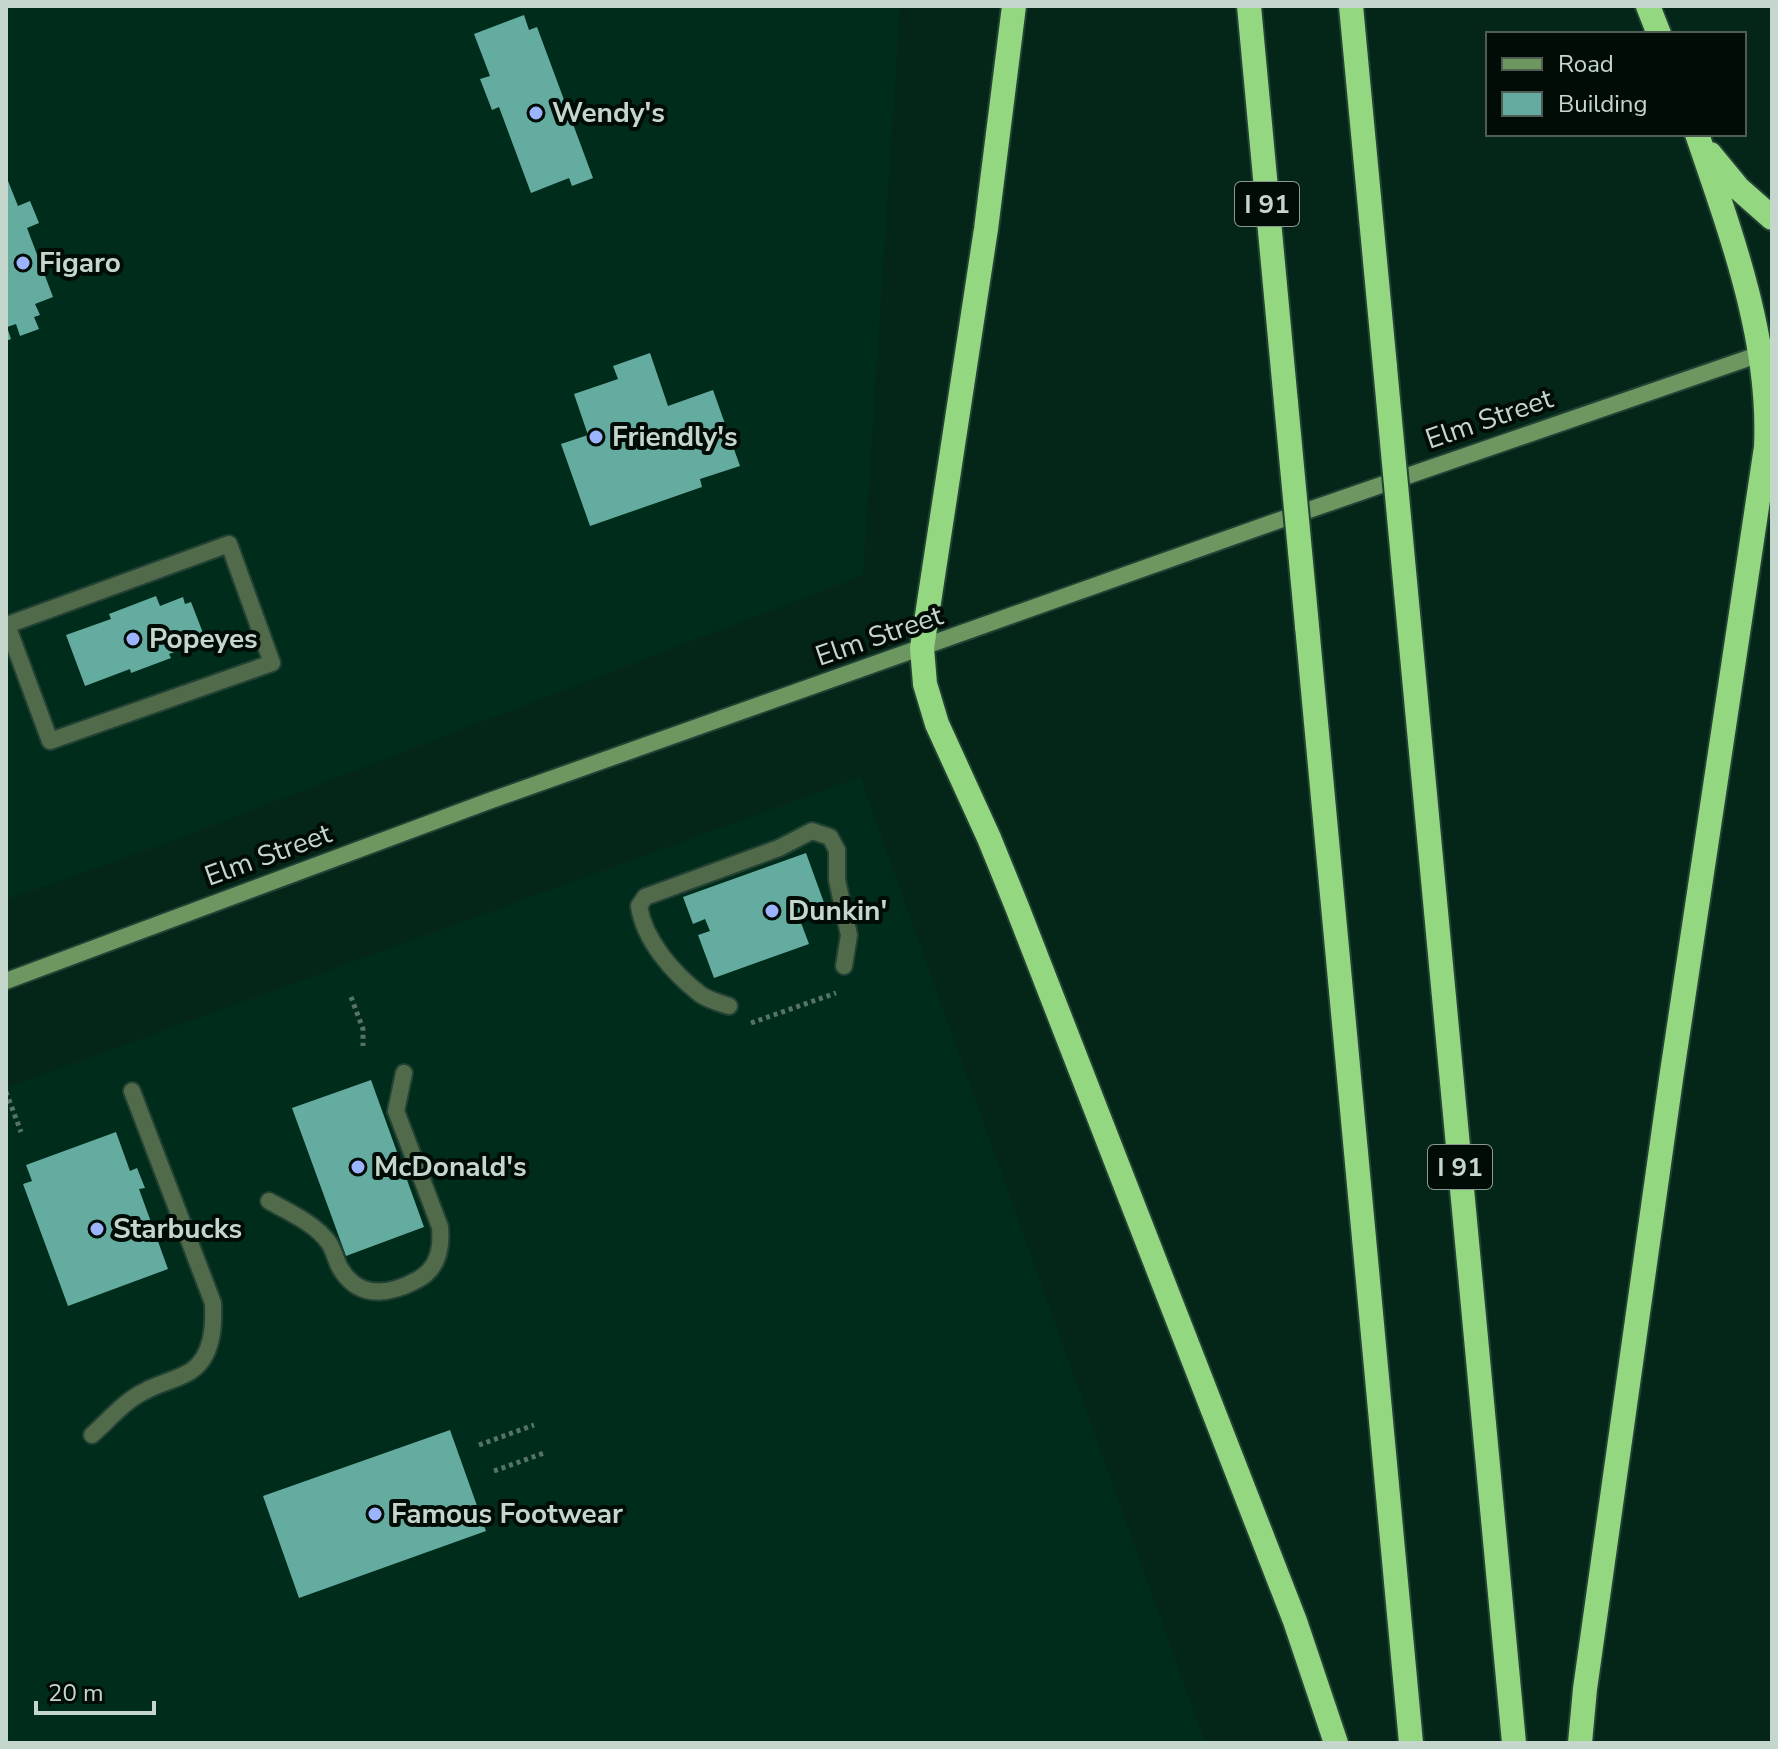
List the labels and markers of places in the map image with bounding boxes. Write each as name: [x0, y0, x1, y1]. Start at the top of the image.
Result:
place label: Wendy's: [552, 94, 665, 132]
marker: Wendy's: [527, 104, 545, 122]
place label: Figaro: [39, 244, 121, 282]
marker: Figaro: [14, 254, 32, 272]
place label: Friendly's: [612, 418, 738, 456]
marker: Friendly's: [587, 428, 605, 446]
place label: Popeyes: [149, 620, 258, 658]
marker: Popeyes: [124, 630, 142, 648]
place label: Dunkin': [788, 892, 887, 930]
marker: Dunkin': [763, 902, 781, 920]
place label: McDonald's: [374, 1148, 527, 1186]
marker: McDonald's: [349, 1158, 367, 1176]
place label: Starbucks: [113, 1210, 242, 1248]
marker: Starbucks: [88, 1220, 106, 1238]
place label: Famous Footwear: [391, 1495, 623, 1533]
marker: Famous Footwear: [366, 1505, 384, 1523]

